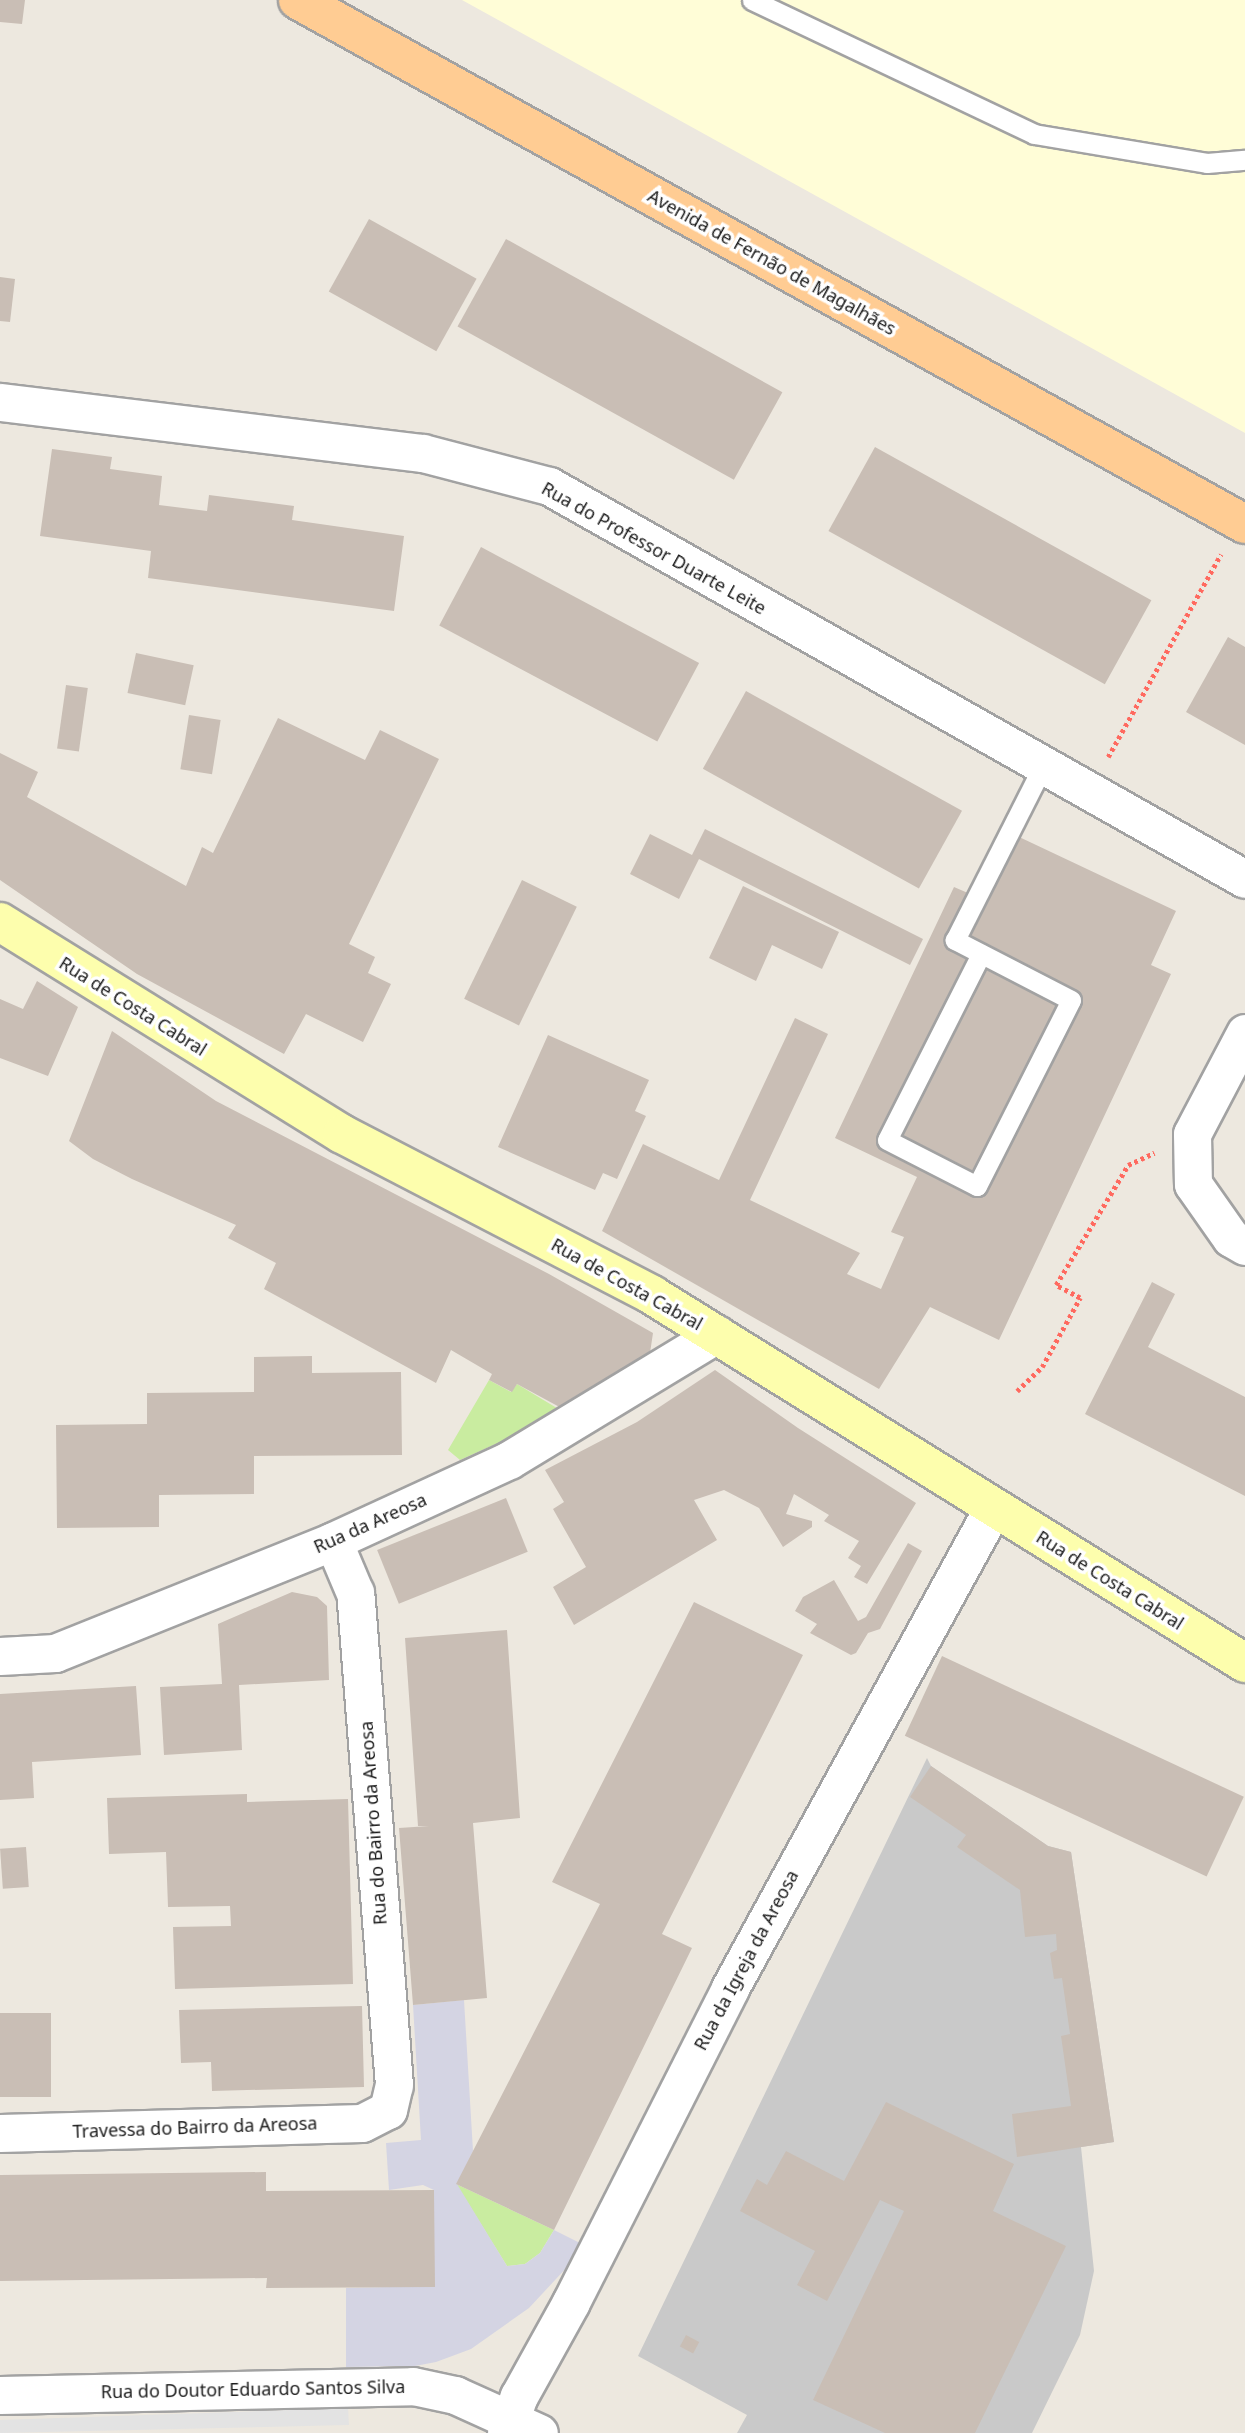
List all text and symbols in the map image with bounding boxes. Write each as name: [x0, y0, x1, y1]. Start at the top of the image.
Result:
street label: Avenida de Fernão de Magalhães: [644, 185, 900, 339]
street label: Rua do Professor Duarte Leite: [538, 477, 770, 619]
street label: Rua de Costa Cabral: [55, 952, 211, 1060]
street label: Rua de Costa Cabral: [548, 1233, 706, 1335]
street label: Rua da Areosa: [310, 1488, 430, 1558]
street label: Rua de Costa Cabral: [1032, 1526, 1188, 1634]
street label: Rua do Bairro da Areosa: [355, 1720, 391, 1926]
street label: Rua da Igreja da Areosa: [689, 1866, 803, 2054]
street label: Travessa do Bairro da Areosa: [72, 2112, 318, 2142]
street label: Rua do Doutor Eduardo Santos Silva: [101, 2376, 405, 2402]

